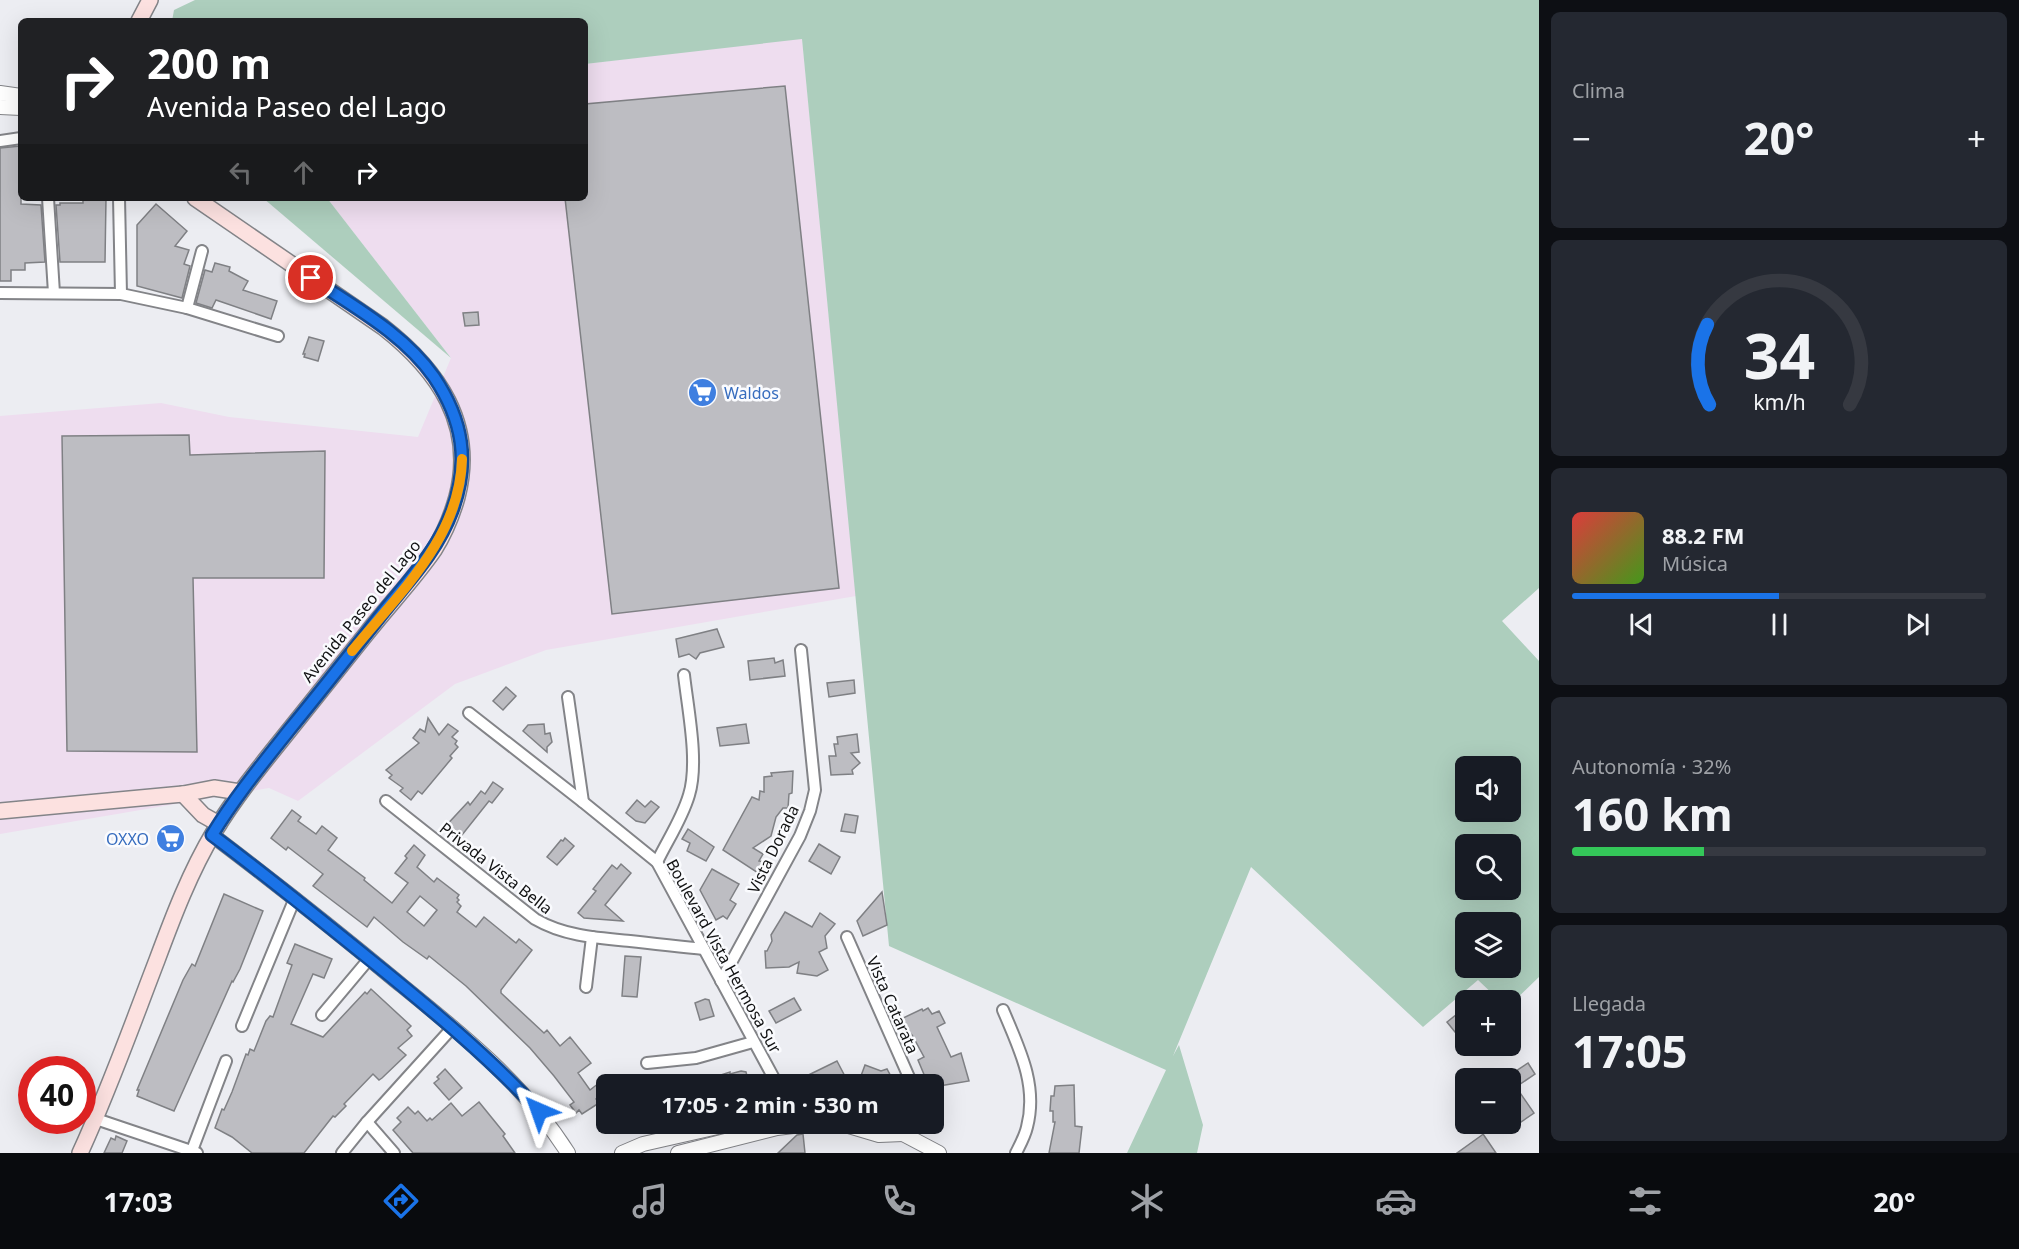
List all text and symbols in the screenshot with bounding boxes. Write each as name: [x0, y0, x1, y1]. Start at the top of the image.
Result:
text: 200 m: [147, 34, 271, 91]
icon: right: [48, 42, 126, 120]
text: Clima: [1572, 77, 1625, 104]
text: Avenida Paseo del Lago: [147, 88, 447, 125]
text: 20°: [1744, 107, 1814, 168]
text: −: [1572, 116, 1591, 161]
text: +: [1967, 116, 1986, 161]
icon: left: [224, 156, 257, 189]
icon: ahead: [287, 156, 320, 189]
icon: right: [350, 156, 383, 189]
pin: [285, 252, 336, 303]
icon: arrive: [294, 261, 327, 294]
text: 34: [1743, 312, 1815, 397]
supermarket icon: Waldos: [687, 377, 719, 409]
place label: Waldos: [724, 382, 779, 404]
text: km/h: [1753, 388, 1805, 417]
text: 88.2 FM: [1662, 520, 1744, 550]
street label: Avenida Paseo del Lago: [297, 535, 425, 687]
text: Música: [1662, 550, 1728, 577]
icon: previous: [1625, 608, 1658, 641]
icon: pause: [1763, 608, 1796, 641]
icon: next: [1901, 608, 1934, 641]
text: Autonomía · 32%: [1572, 753, 1731, 780]
map controls: [1455, 756, 1521, 1134]
button: sound: [1455, 756, 1521, 822]
text: 160 km: [1572, 783, 1733, 844]
street label: Vista Dorada: [742, 801, 804, 897]
street label: Privada Vista Bella: [435, 817, 557, 919]
supermarket icon: OXXO: [154, 823, 186, 855]
place label: OXXO: [106, 828, 149, 850]
button: search: [1455, 834, 1521, 900]
street label: Boulevard Vista Hermosa Sur: [661, 855, 787, 1057]
button: layers: [1455, 912, 1521, 978]
street label: Vista Catarata: [862, 953, 924, 1057]
button: +: [1455, 990, 1521, 1056]
text: Llegada: [1572, 990, 1646, 1017]
text: 17:05: [1572, 1020, 1688, 1081]
speed limit sign: 40: [18, 1056, 96, 1134]
button: −: [1455, 1068, 1521, 1134]
position arrow: [507, 1079, 571, 1143]
text: 17:05 · 2 min · 530 m: [661, 1089, 879, 1119]
icon: directions: [380, 1180, 422, 1222]
icon: music: [629, 1180, 671, 1222]
icon: phone: [878, 1180, 920, 1222]
icon: climate: [1126, 1180, 1168, 1222]
icon: car: [1375, 1180, 1417, 1222]
icon: filters: [1624, 1180, 1666, 1222]
text: 17:03: [103, 1183, 173, 1220]
text: 20°: [1873, 1183, 1916, 1220]

